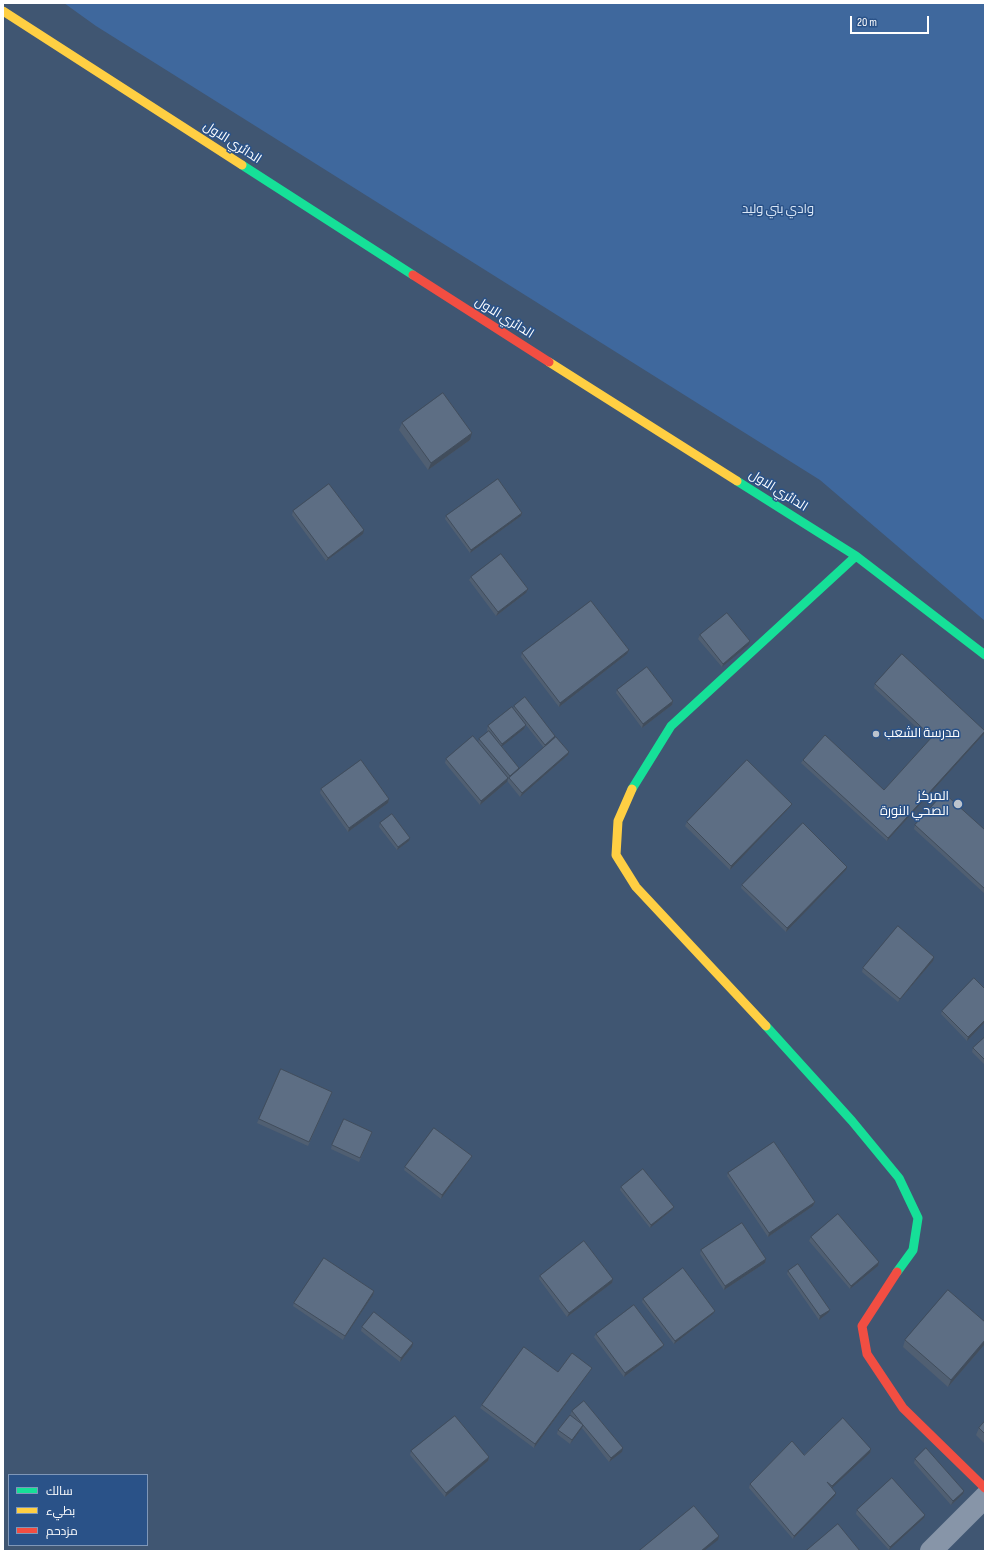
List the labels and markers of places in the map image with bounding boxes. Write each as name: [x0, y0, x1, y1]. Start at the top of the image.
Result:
place label: مدرسة الشعب: [884, 726, 960, 742]
marker: مدرسة الشعب: [871, 729, 881, 739]
place label: المركز الصحي النورة: [880, 789, 949, 820]
marker: المركز الصحي النورة: [952, 798, 964, 810]

